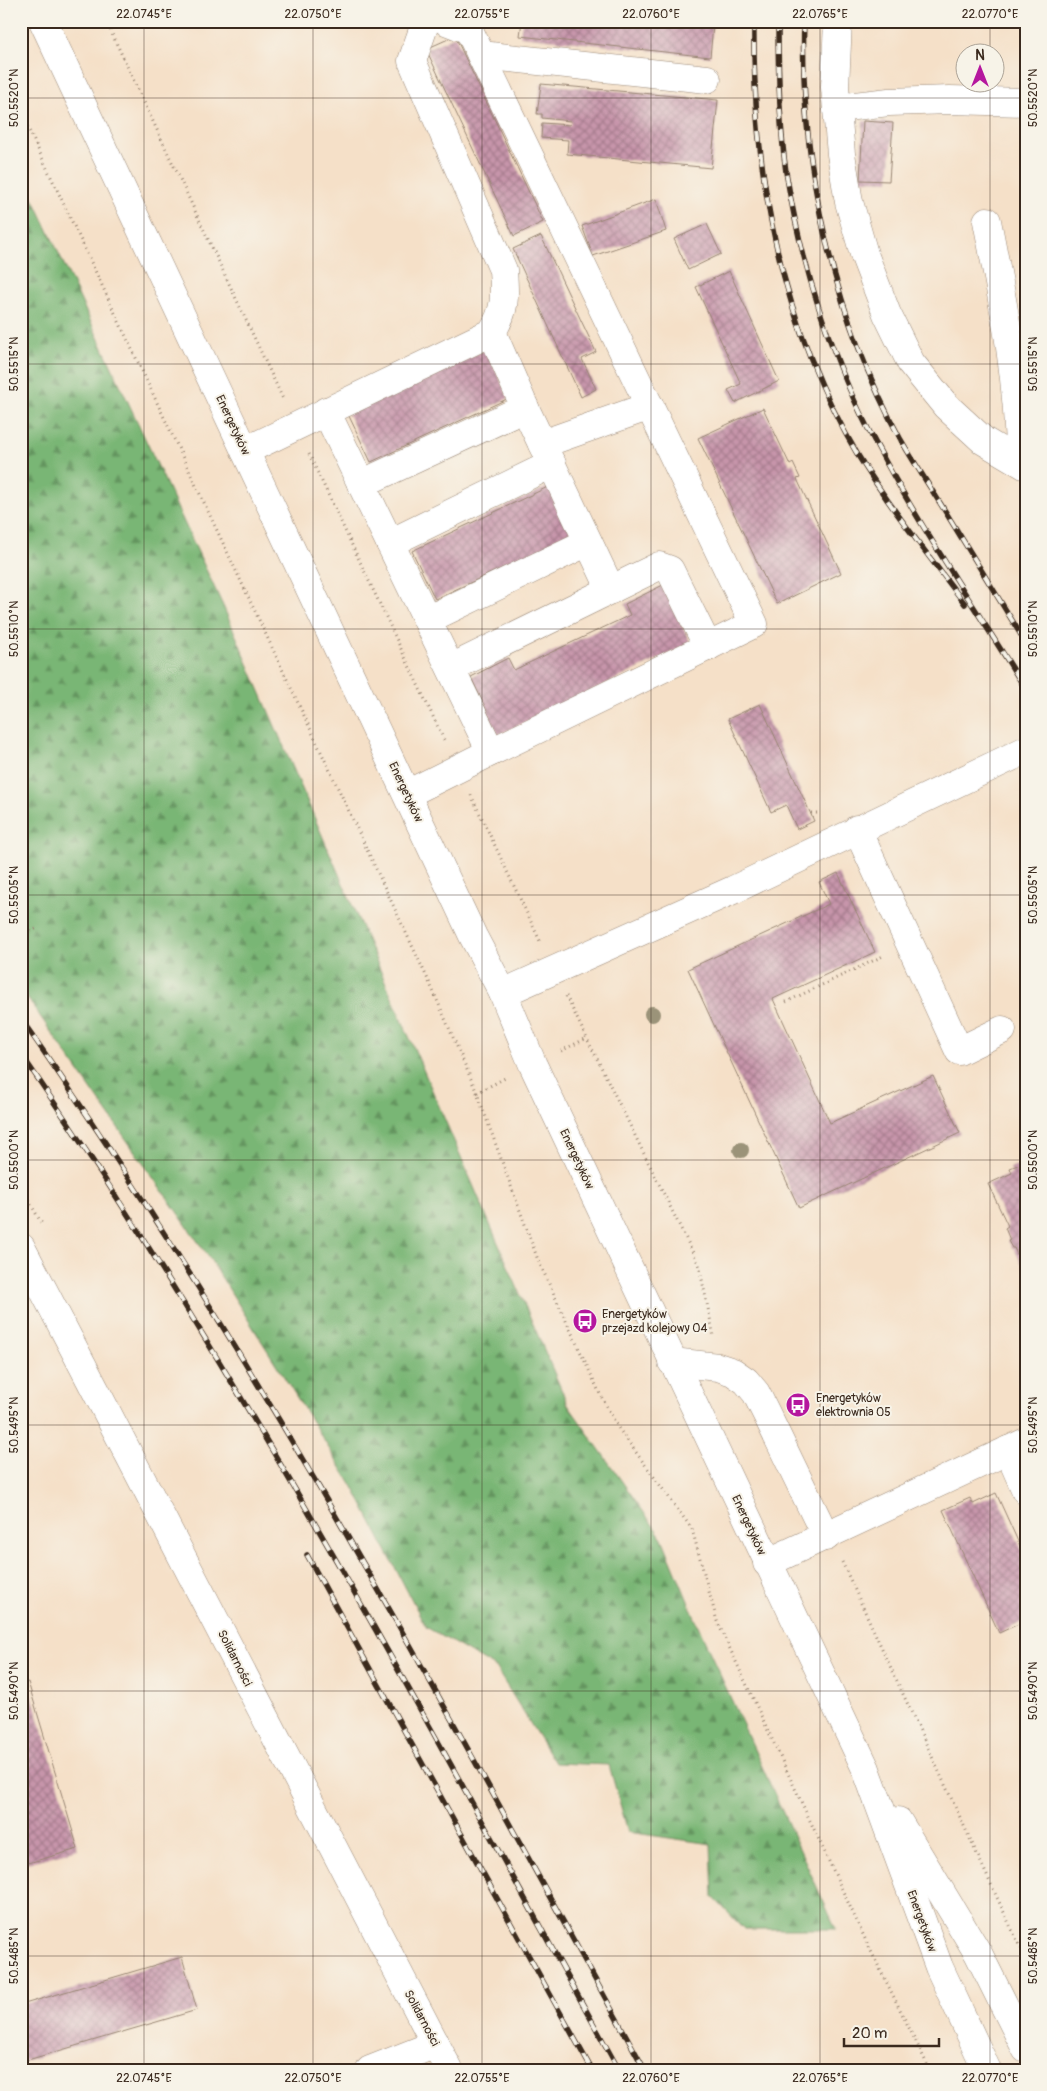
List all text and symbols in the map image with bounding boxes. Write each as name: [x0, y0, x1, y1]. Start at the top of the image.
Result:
text: 22.0745°E: [116, 7, 172, 22]
text: 22.0750°E: [285, 7, 341, 22]
text: 22.0755°E: [454, 7, 510, 22]
text: 22.0760°E: [622, 7, 680, 22]
text: 22.0765°E: [792, 7, 848, 22]
text: 22.0770°E: [962, 7, 1018, 22]
north arrow: [954, 42, 1004, 92]
text: N: [975, 47, 985, 64]
text: 50.5520°N: [7, 69, 22, 127]
text: 50.5520°N: [1026, 69, 1041, 127]
text: 50.5515°N: [7, 337, 22, 391]
text: 50.5515°N: [1026, 337, 1041, 391]
street label: Energetyków: [212, 393, 253, 458]
text: 50.5510°N: [7, 601, 22, 657]
text: 50.5510°N: [1026, 601, 1041, 657]
street label: Energetyków: [385, 760, 426, 825]
text: 50.5505°N: [7, 866, 22, 924]
text: 50.5505°N: [1026, 866, 1041, 924]
street label: Energetyków: [556, 1127, 597, 1192]
text: 50.5500°N: [7, 1130, 22, 1190]
text: 50.5500°N: [1026, 1130, 1041, 1190]
place label: Energetyków przejazd kolejowy 04: [602, 1307, 708, 1336]
bus stop icon: Energetyków przejazd kolejowy 04: [572, 1308, 598, 1334]
place label: Energetyków elektrownia 05: [816, 1391, 891, 1420]
bus stop icon: Energetyków elektrownia 05: [785, 1392, 811, 1418]
text: 50.5495°N: [7, 1397, 22, 1453]
text: 50.5495°N: [1026, 1397, 1041, 1453]
street label: Energetyków: [728, 1493, 769, 1558]
street label: Solidarności: [214, 1628, 255, 1689]
text: 50.5490°N: [7, 1662, 22, 1720]
text: 50.5490°N: [1026, 1662, 1041, 1720]
street label: Energetyków: [903, 1888, 940, 1954]
text: 50.5485°N: [7, 1928, 22, 1984]
text: 50.5485°N: [1026, 1928, 1041, 1984]
street label: Solidarności: [401, 1988, 443, 2049]
scale bar: [844, 2016, 940, 2048]
text: 20 m: [852, 2024, 887, 2043]
text: 22.0745°E: [116, 2071, 172, 2086]
text: 22.0750°E: [285, 2071, 341, 2086]
text: 22.0755°E: [454, 2071, 510, 2086]
text: 22.0760°E: [622, 2071, 680, 2086]
text: 22.0765°E: [792, 2071, 848, 2086]
text: 22.0770°E: [962, 2071, 1018, 2086]

